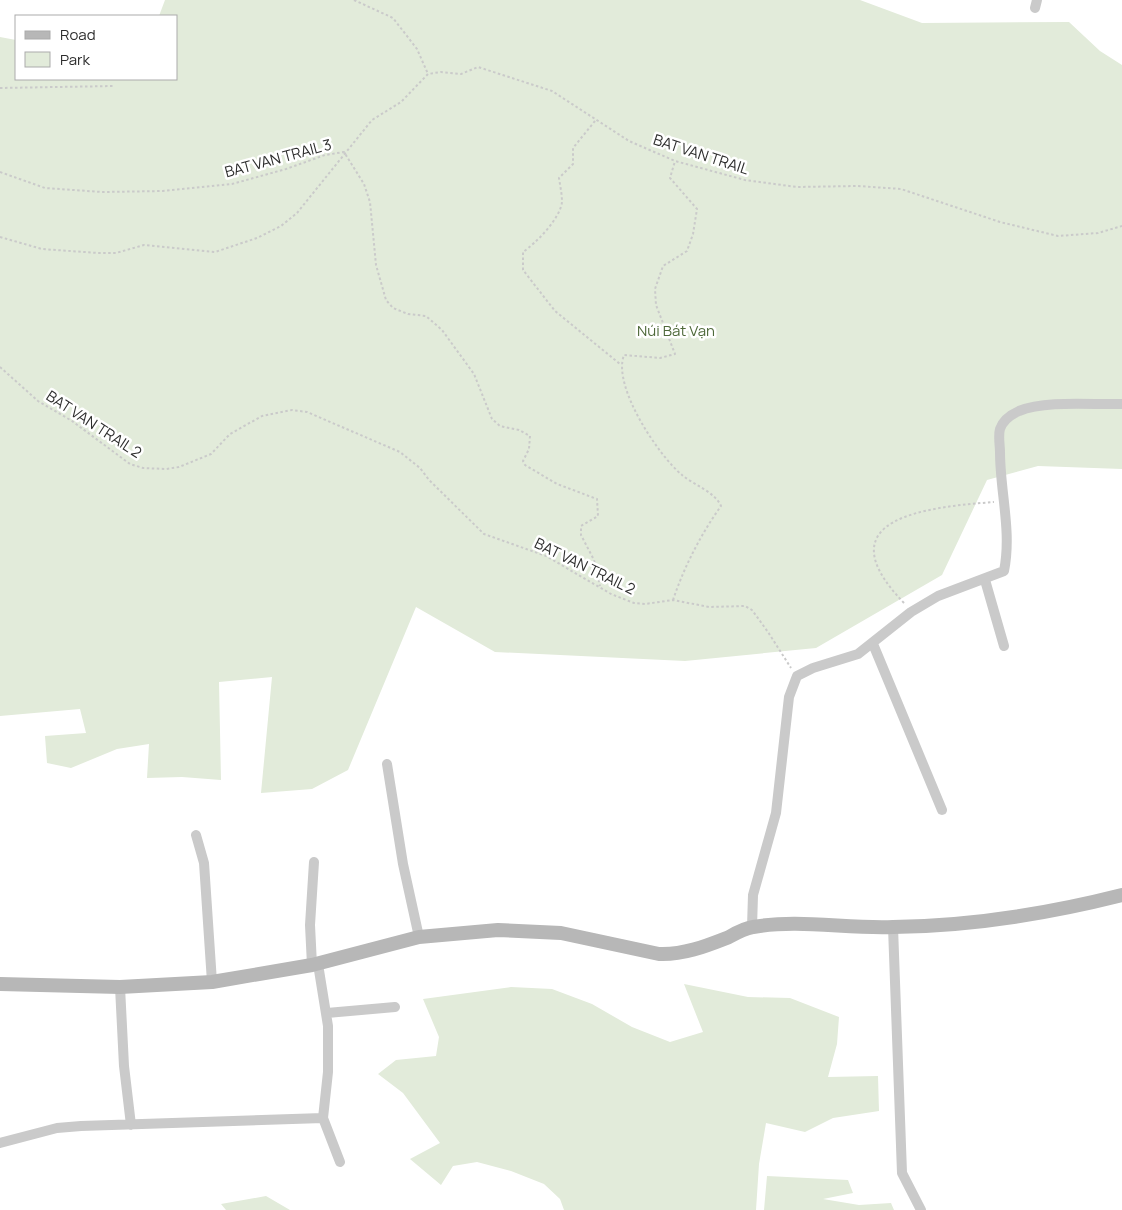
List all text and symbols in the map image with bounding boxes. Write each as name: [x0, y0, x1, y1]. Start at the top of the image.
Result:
legend: [15, 15, 178, 80]
text: Road: [60, 24, 96, 45]
text: Park: [60, 49, 90, 70]
street label: BAT VAN TRAIL: [651, 129, 752, 179]
street label: BAT VAN TRAIL 3: [222, 134, 334, 182]
park label: Núi Bát Vạn: [637, 320, 715, 341]
street label: BAT VAN TRAIL 2: [42, 385, 146, 463]
street label: BAT VAN TRAIL 2: [531, 532, 639, 600]

